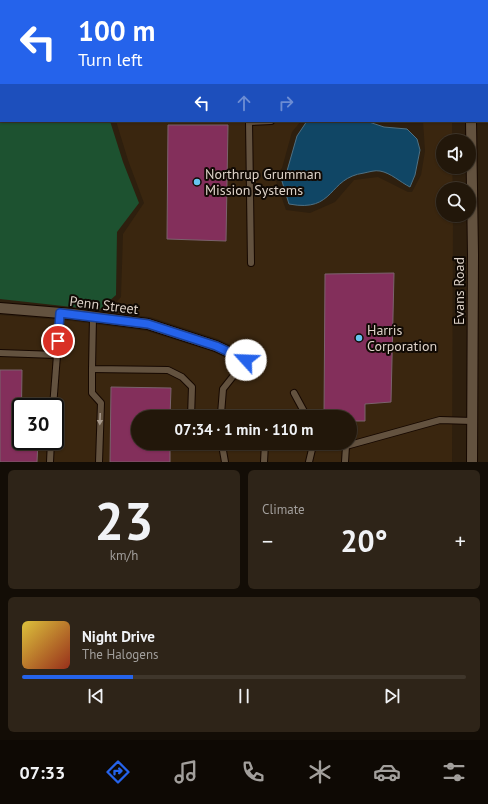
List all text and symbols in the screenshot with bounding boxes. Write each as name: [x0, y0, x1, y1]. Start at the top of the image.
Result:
text: 100 m: [78, 12, 155, 49]
icon: left: [12, 16, 64, 68]
text: Turn left: [78, 48, 143, 71]
icon: left: [191, 92, 213, 114]
icon: ahead: [233, 92, 255, 114]
icon: right: [275, 92, 297, 114]
map controls: [436, 134, 476, 222]
button: sound: [436, 134, 476, 174]
place label: Northrup Grumman Mission Systems: [205, 165, 321, 199]
marker: Northrup Grumman Mission Systems: [192, 177, 202, 187]
button: search: [436, 182, 476, 222]
street label: Evans Road: [450, 257, 468, 325]
street label: Penn Street: [69, 292, 140, 318]
place label: Harris Corporation: [367, 321, 437, 355]
pin: [41, 324, 75, 358]
icon: arrive: [47, 330, 69, 352]
marker: Harris Corporation: [354, 333, 364, 343]
position arrow: [225, 339, 267, 381]
speed limit sign: 30: [12, 398, 64, 450]
one-way arrow: [97, 413, 104, 425]
text: 07:34 · 1 min · 110 m: [175, 420, 313, 439]
text: 23: [95, 487, 153, 554]
text: Climate: [262, 501, 305, 518]
text: 20°: [340, 521, 388, 560]
text: −: [262, 527, 273, 555]
text: +: [455, 527, 466, 555]
text: km/h: [110, 547, 138, 564]
text: Night Drive: [82, 627, 155, 646]
text: The Halogens: [82, 646, 159, 663]
icon: previous: [85, 685, 107, 707]
icon: pause: [233, 685, 255, 707]
icon: next: [381, 685, 403, 707]
icon: directions: [104, 758, 132, 786]
icon: music: [172, 758, 200, 786]
icon: phone: [239, 758, 267, 786]
icon: climate: [306, 758, 334, 786]
icon: car: [373, 758, 401, 786]
icon: filters: [440, 758, 468, 786]
text: 07:33: [20, 761, 65, 784]

